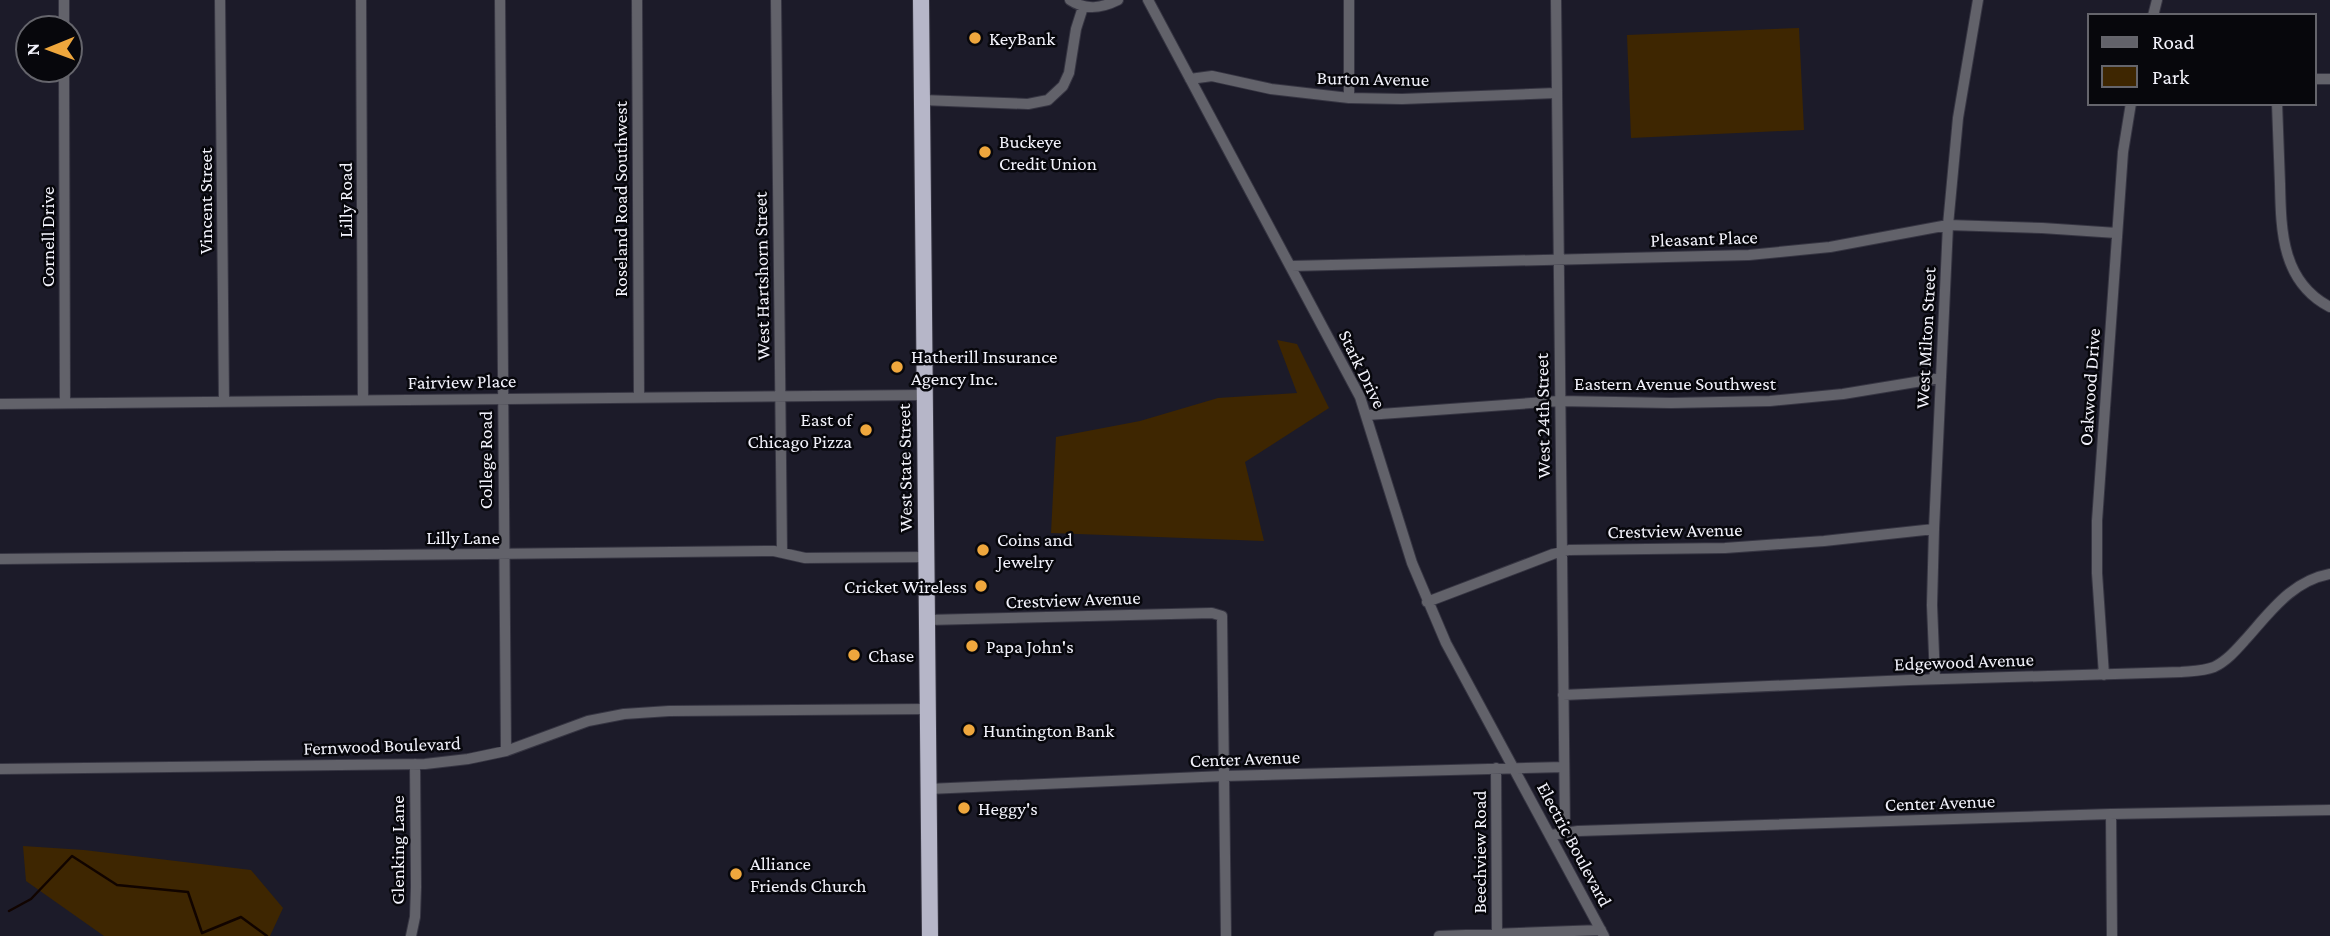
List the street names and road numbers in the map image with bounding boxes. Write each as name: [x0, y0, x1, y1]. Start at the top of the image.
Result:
street label: Burton Avenue: [1317, 67, 1429, 90]
street label: Roseland Road Southwest: [610, 100, 631, 297]
street label: Vincent Street: [195, 147, 216, 254]
street label: Lilly Road: [335, 162, 356, 238]
street label: Cornell Drive: [37, 187, 58, 287]
street label: West Hartshorn Street: [750, 191, 773, 360]
street label: Pleasant Place: [1650, 226, 1758, 251]
street label: West Milton Street: [1911, 266, 1940, 409]
street label: Stark Drive: [1335, 327, 1391, 412]
street label: Oakwood Drive: [2075, 328, 2104, 447]
street label: West 24th Street: [1531, 352, 1554, 479]
street label: Fairview Place: [408, 370, 516, 393]
street label: Eastern Avenue Southwest: [1574, 373, 1777, 394]
street label: West State Street: [893, 403, 916, 533]
street label: College Road: [475, 411, 496, 509]
street label: Crestview Avenue: [1607, 519, 1743, 542]
street label: Lilly Lane: [426, 527, 500, 548]
street label: Crestview Avenue: [1005, 587, 1141, 612]
street label: Edgewood Avenue: [1894, 649, 2034, 674]
street label: Fernwood Boulevard: [303, 732, 461, 759]
street label: Center Avenue: [1189, 746, 1301, 771]
street label: Electric Boulevard: [1533, 778, 1616, 910]
street label: Beechview Road: [1469, 790, 1490, 914]
street label: Center Avenue: [1884, 790, 1996, 815]
street label: Glenking Lane: [387, 795, 408, 905]

